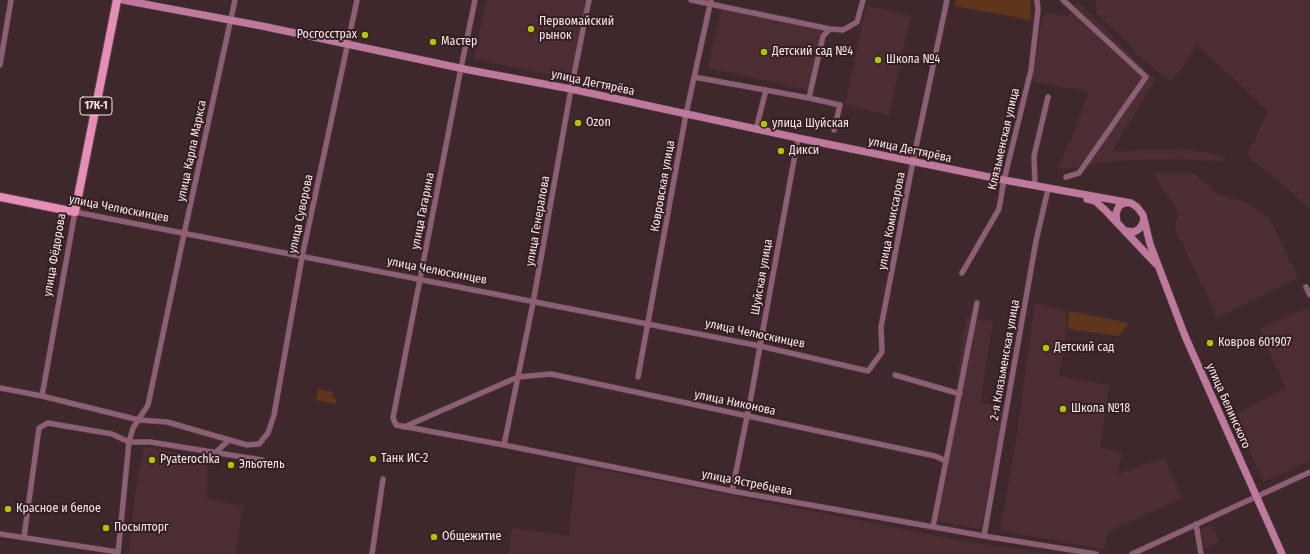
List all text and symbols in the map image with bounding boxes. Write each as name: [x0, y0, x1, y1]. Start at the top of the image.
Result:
place label: Первомайский рынок: [539, 15, 614, 43]
marker: Первомайский рынок: [526, 24, 536, 34]
place label: Росгосстрах: [297, 28, 357, 42]
marker: Росгосстрах: [360, 30, 370, 40]
place label: Мастер: [441, 35, 477, 49]
marker: Мастер: [428, 37, 438, 47]
place label: Детский сад №4: [772, 45, 853, 59]
marker: Детский сад №4: [759, 47, 769, 57]
place label: Школа №4: [886, 53, 940, 67]
marker: Школа №4: [873, 55, 883, 65]
street label: улица Дегтярёва: [550, 67, 636, 99]
street label: Клязьменская улица: [985, 87, 1023, 191]
road number: 17К-1: [80, 97, 112, 115]
street label: улица Карла Маркса: [174, 99, 210, 203]
place label: Ozon: [586, 116, 611, 130]
place label: улица Шуйская: [772, 117, 849, 131]
marker: Ozon: [573, 118, 583, 128]
marker: улица Шуйская: [759, 119, 769, 129]
street label: улица Дегтярёва: [867, 134, 953, 166]
street label: Ковровская улица: [648, 139, 678, 233]
place label: Дикси: [789, 144, 819, 158]
marker: Дикси: [776, 146, 786, 156]
street label: улица Гагарина: [408, 171, 438, 251]
street label: улица Комиссарова: [875, 171, 909, 271]
street label: улица Суворова: [286, 173, 316, 255]
street label: улица Генералова: [523, 175, 553, 267]
street label: улица Челюскинцев: [68, 192, 170, 226]
street label: улица Фёдорова: [41, 212, 69, 298]
street label: Шуйская улица: [748, 238, 776, 316]
street label: улица Челюскинцев: [386, 254, 488, 288]
street label: 2-я Клязьменская улица: [987, 298, 1023, 422]
street label: улица Челюскинцев: [704, 316, 806, 352]
place label: Ковров 601907: [1218, 336, 1291, 350]
marker: Ковров 601907: [1205, 338, 1215, 348]
place label: Детский сад: [1054, 341, 1114, 355]
marker: Детский сад: [1041, 343, 1051, 353]
street label: улица Белинского: [1203, 361, 1253, 451]
street label: улица Никонова: [693, 387, 777, 419]
place label: Школа №18: [1071, 402, 1130, 416]
marker: Школа №18: [1058, 404, 1068, 414]
place label: Танк ИС-2: [381, 452, 428, 466]
place label: Pyaterochka: [160, 453, 220, 467]
marker: Танк ИС-2: [368, 454, 378, 464]
marker: Pyaterochka: [147, 455, 157, 465]
place label: Эльотель: [239, 458, 285, 472]
marker: Эльотель: [226, 460, 236, 470]
street label: улица Ястребцева: [700, 467, 794, 499]
place label: Красное и белое: [16, 502, 101, 516]
marker: Красное и белое: [3, 504, 13, 514]
place label: Посылторг: [114, 521, 169, 535]
marker: Посылторг: [101, 523, 111, 533]
place label: Общежитие: [442, 530, 501, 544]
marker: Общежитие: [429, 532, 439, 542]

